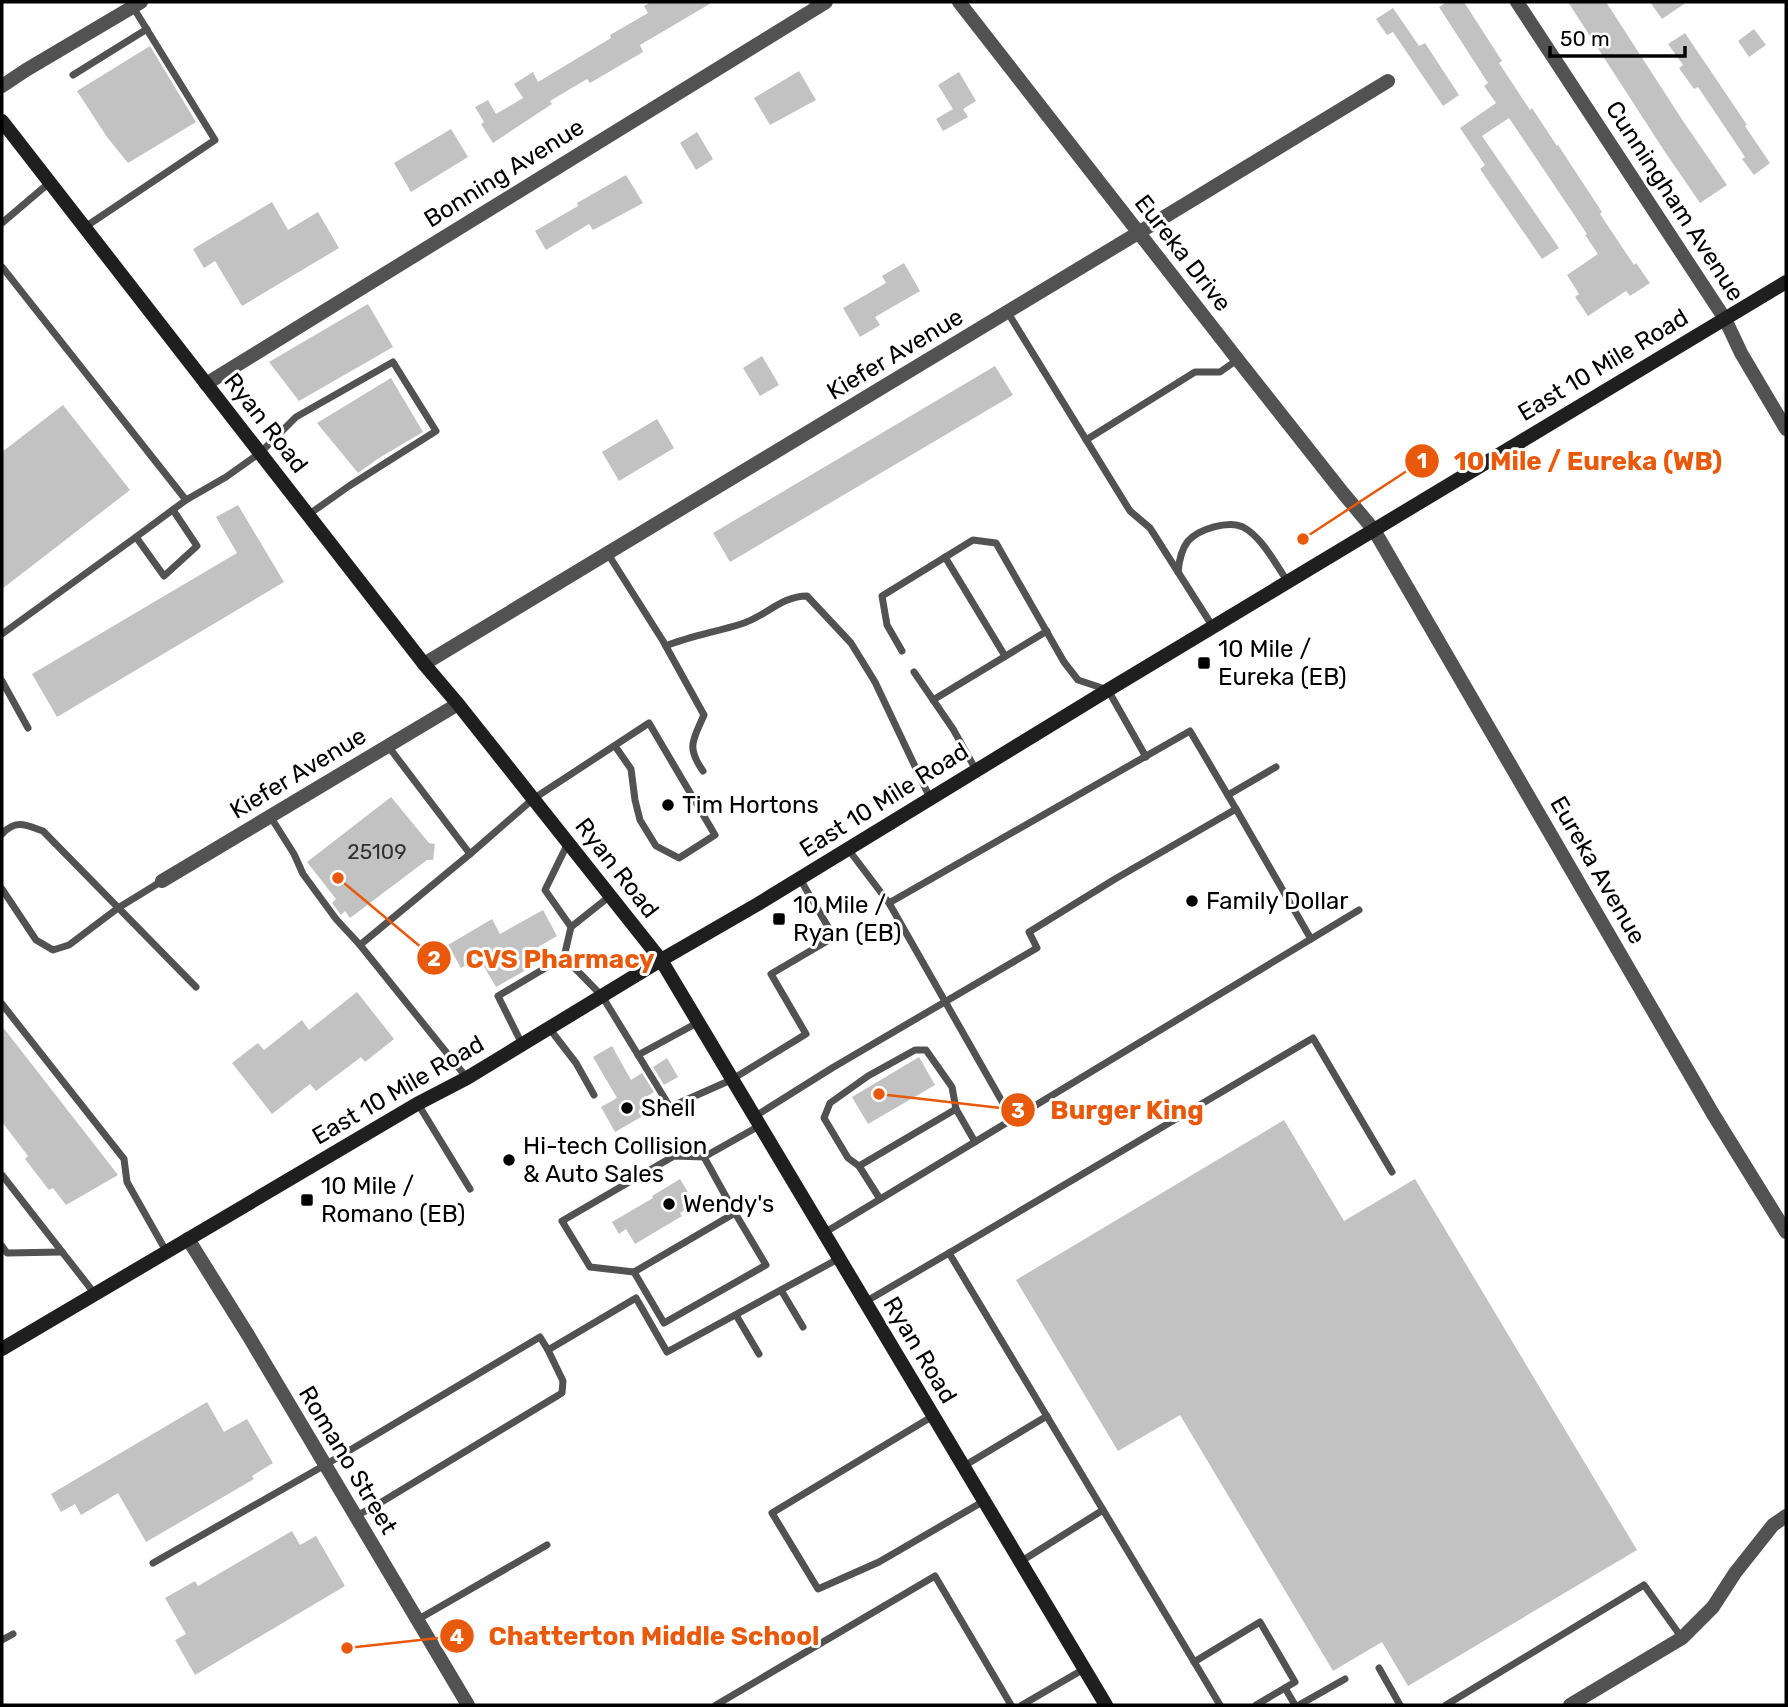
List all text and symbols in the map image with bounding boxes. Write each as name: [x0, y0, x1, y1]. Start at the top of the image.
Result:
scale bar: [1550, 14, 1685, 58]
text: 50 m: [1560, 26, 1610, 51]
street label: Cunningham Avenue: [1600, 96, 1750, 306]
street label: Bonning Avenue: [419, 113, 589, 233]
street label: Eureka Drive: [1129, 189, 1237, 317]
street label: Kiefer Avenue: [822, 302, 968, 406]
street label: East 10 Mile Road: [1513, 303, 1693, 427]
street label: Ryan Road: [218, 367, 314, 479]
callout: 10 Mile / Eureka (WB): [1405, 437, 1736, 484]
text: 10 Mile / Eureka (WB): [1454, 446, 1722, 477]
text: 1: [1417, 448, 1427, 473]
place label: 10 Mile / Eureka (EB): [1218, 635, 1347, 691]
marker: 10 Mile / Eureka (EB): [1196, 655, 1212, 671]
street label: Kiefer Avenue: [225, 721, 371, 825]
street label: East 10 Mile Road: [795, 737, 973, 863]
place label: Tim Hortons: [682, 791, 819, 819]
street label: Eureka Avenue: [1544, 791, 1652, 949]
marker: Tim Hortons: [660, 797, 676, 813]
street label: Ryan Road: [569, 812, 665, 924]
house number: 25109: [347, 839, 407, 864]
place label: Family Dollar: [1206, 887, 1348, 915]
place label: 10 Mile / Ryan (EB): [793, 891, 901, 947]
marker: Family Dollar: [1184, 893, 1200, 909]
marker: 10 Mile / Ryan (EB): [771, 911, 787, 927]
callout: CVS Pharmacy: [417, 935, 669, 982]
text: CVS Pharmacy: [465, 944, 655, 975]
text: 2: [427, 946, 441, 971]
street label: East 10 Mile Road: [307, 1029, 489, 1151]
callout: Burger King: [1001, 1087, 1218, 1134]
place label: Shell: [641, 1094, 696, 1122]
text: Burger King: [1050, 1095, 1204, 1126]
text: 3: [1011, 1098, 1025, 1123]
marker: Shell: [619, 1100, 635, 1116]
place label: Hi-tech Collision & Auto Sales: [523, 1132, 707, 1188]
marker: Hi-tech Collision & Auto Sales: [501, 1152, 517, 1168]
place label: 10 Mile / Romano (EB): [321, 1172, 465, 1228]
place label: Wendy's: [683, 1190, 774, 1218]
marker: 10 Mile / Romano (EB): [299, 1192, 315, 1208]
marker: Wendy's: [661, 1196, 677, 1212]
street label: Ryan Road: [877, 1292, 963, 1408]
street label: Romano Street: [293, 1381, 403, 1539]
callout: Chatterton Middle School: [440, 1613, 834, 1660]
text: Chatterton Middle School: [488, 1621, 820, 1652]
text: 4: [450, 1624, 464, 1649]

